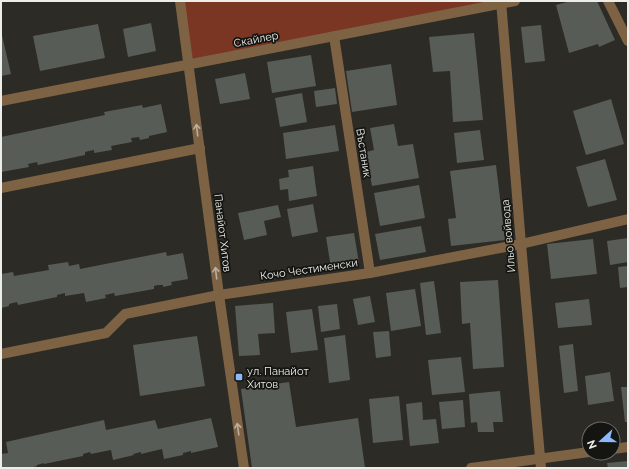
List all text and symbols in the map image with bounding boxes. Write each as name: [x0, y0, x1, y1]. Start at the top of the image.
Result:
street label: Скайлер: [233, 29, 280, 50]
one-way arrow: [194, 124, 201, 137]
street label: Въстаник: [353, 128, 374, 179]
street label: Панайот Хитов: [211, 193, 234, 273]
street label: Ильо войвода: [499, 199, 518, 273]
street label: Кочо Честименски: [259, 256, 359, 283]
one-way arrow: [212, 267, 220, 280]
place label: ул. Панайот Хитов: [247, 365, 309, 391]
marker: ул. Панайот Хитов: [234, 372, 244, 382]
north arrow: [581, 421, 621, 461]
one-way arrow: [234, 423, 242, 436]
text: N: [585, 438, 600, 451]

